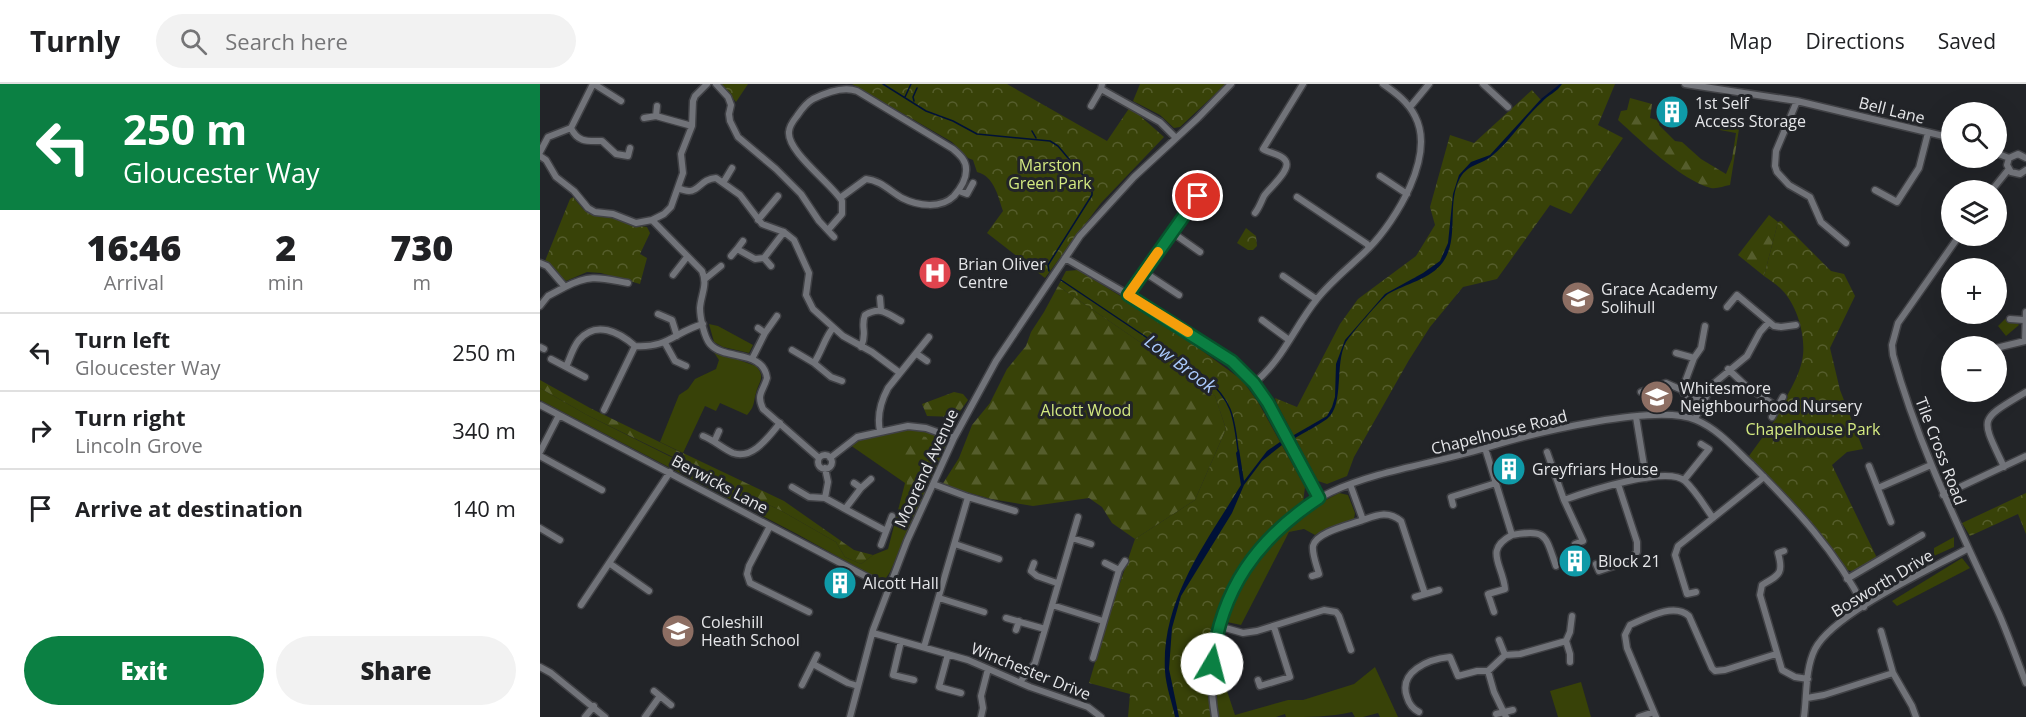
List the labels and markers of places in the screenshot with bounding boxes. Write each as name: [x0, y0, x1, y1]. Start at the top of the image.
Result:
place label: 1st Self Access Storage: [1695, 92, 1806, 132]
building icon: 1st Self Access Storage: [1654, 94, 1690, 130]
pin: [1172, 170, 1223, 221]
place label: Brian Oliver Centre: [958, 253, 1046, 293]
hospital icon: Brian Oliver Centre: [917, 255, 953, 291]
place label: Grace Academy Solihull: [1601, 278, 1718, 318]
school or university icon: Grace Academy Solihull: [1560, 280, 1596, 316]
place label: Whitesmore Neighbourhood Nursery: [1680, 377, 1863, 417]
school or university icon: Whitesmore Neighbourhood Nursery: [1639, 379, 1675, 415]
building icon: Greyfriars House: [1491, 451, 1527, 487]
place label: Greyfriars House: [1532, 458, 1658, 480]
building icon: Block 21: [1557, 543, 1593, 579]
place label: Block 21: [1598, 550, 1661, 572]
building icon: Alcott Hall: [822, 565, 858, 601]
place label: Alcott Hall: [863, 572, 939, 594]
place label: Coleshill Heath School: [701, 611, 800, 651]
school or university icon: Coleshill Heath School: [660, 613, 696, 649]

